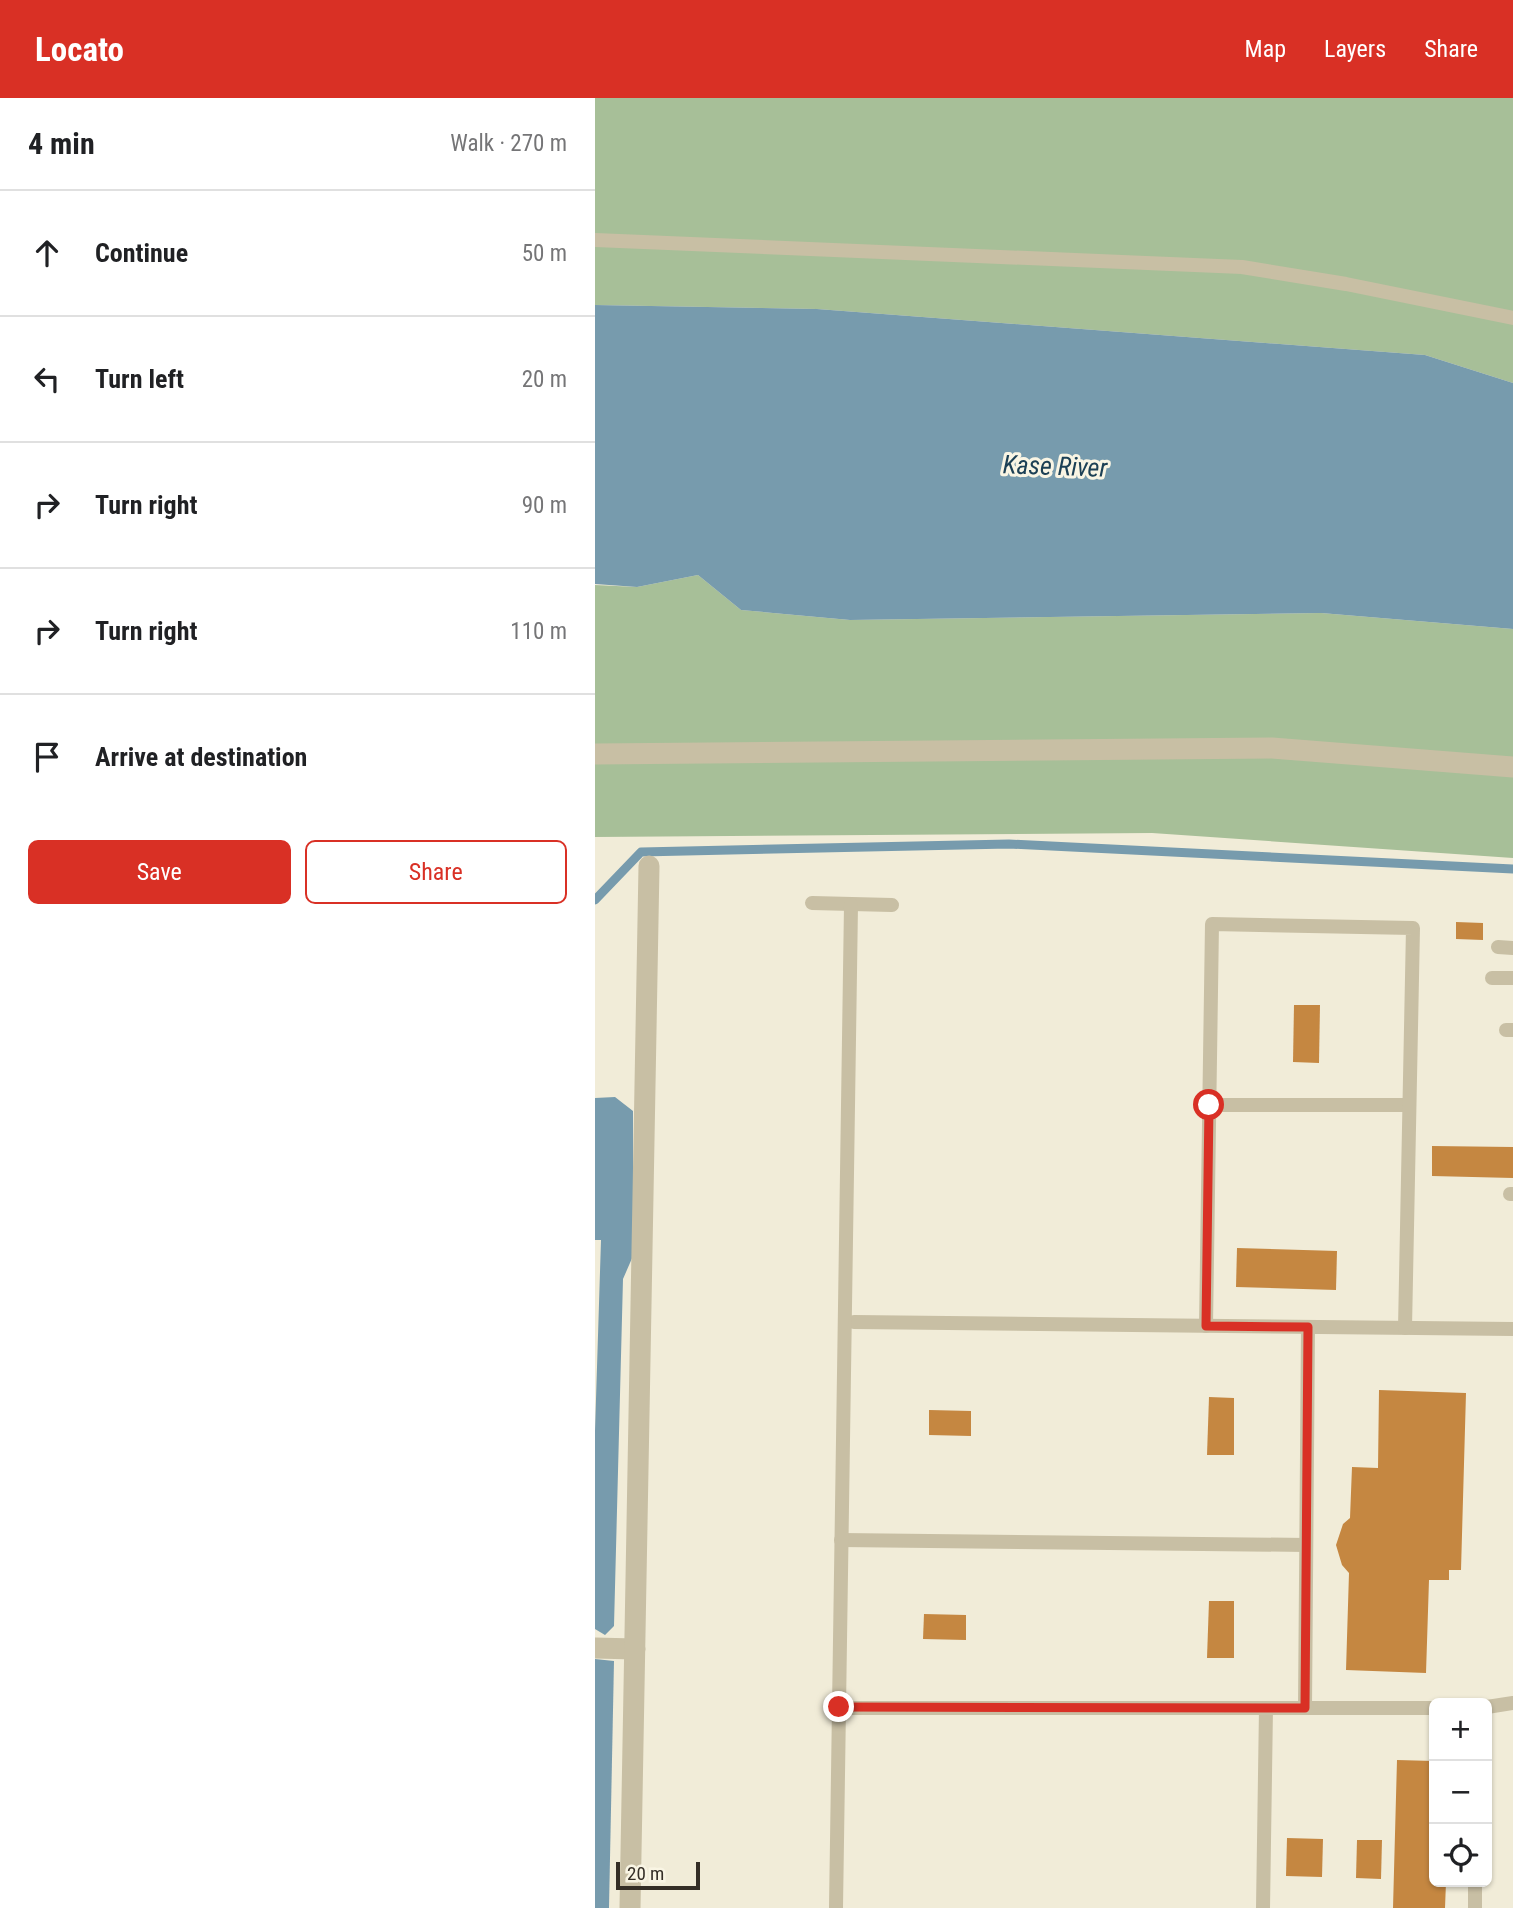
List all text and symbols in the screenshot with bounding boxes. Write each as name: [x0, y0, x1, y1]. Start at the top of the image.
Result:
text: Locato: [35, 30, 124, 69]
text: Map: [1245, 35, 1286, 63]
text: Layers: [1324, 35, 1386, 63]
text: Share: [1424, 35, 1478, 63]
text: 4 min: [28, 126, 95, 161]
text: Walk · 270 m: [450, 130, 567, 157]
icon: ahead: [28, 234, 66, 272]
text: Continue: [95, 238, 188, 268]
text: 50 m: [522, 240, 567, 267]
icon: left: [28, 360, 66, 398]
text: Turn left: [95, 364, 184, 394]
text: 20 m: [522, 366, 567, 393]
water label: Kase River: [1002, 449, 1109, 483]
icon: right: [28, 486, 66, 524]
text: Turn right: [95, 490, 197, 520]
text: 90 m: [522, 492, 567, 519]
icon: right: [28, 612, 66, 650]
text: Turn right: [95, 616, 197, 646]
text: 110 m: [510, 618, 567, 645]
icon: arrive: [28, 738, 66, 776]
text: Arrive at destination: [95, 742, 307, 772]
button: Save: [28, 840, 291, 904]
button: Share: [305, 840, 567, 904]
route start: [1193, 1089, 1224, 1120]
route end: [823, 1691, 854, 1722]
map controls: [1429, 1698, 1492, 1887]
button: +: [1429, 1698, 1492, 1761]
button: −: [1429, 1761, 1492, 1824]
button: locate: [1429, 1824, 1492, 1887]
scale bar: [616, 1859, 700, 1891]
text: 20 m: [627, 1862, 664, 1885]

